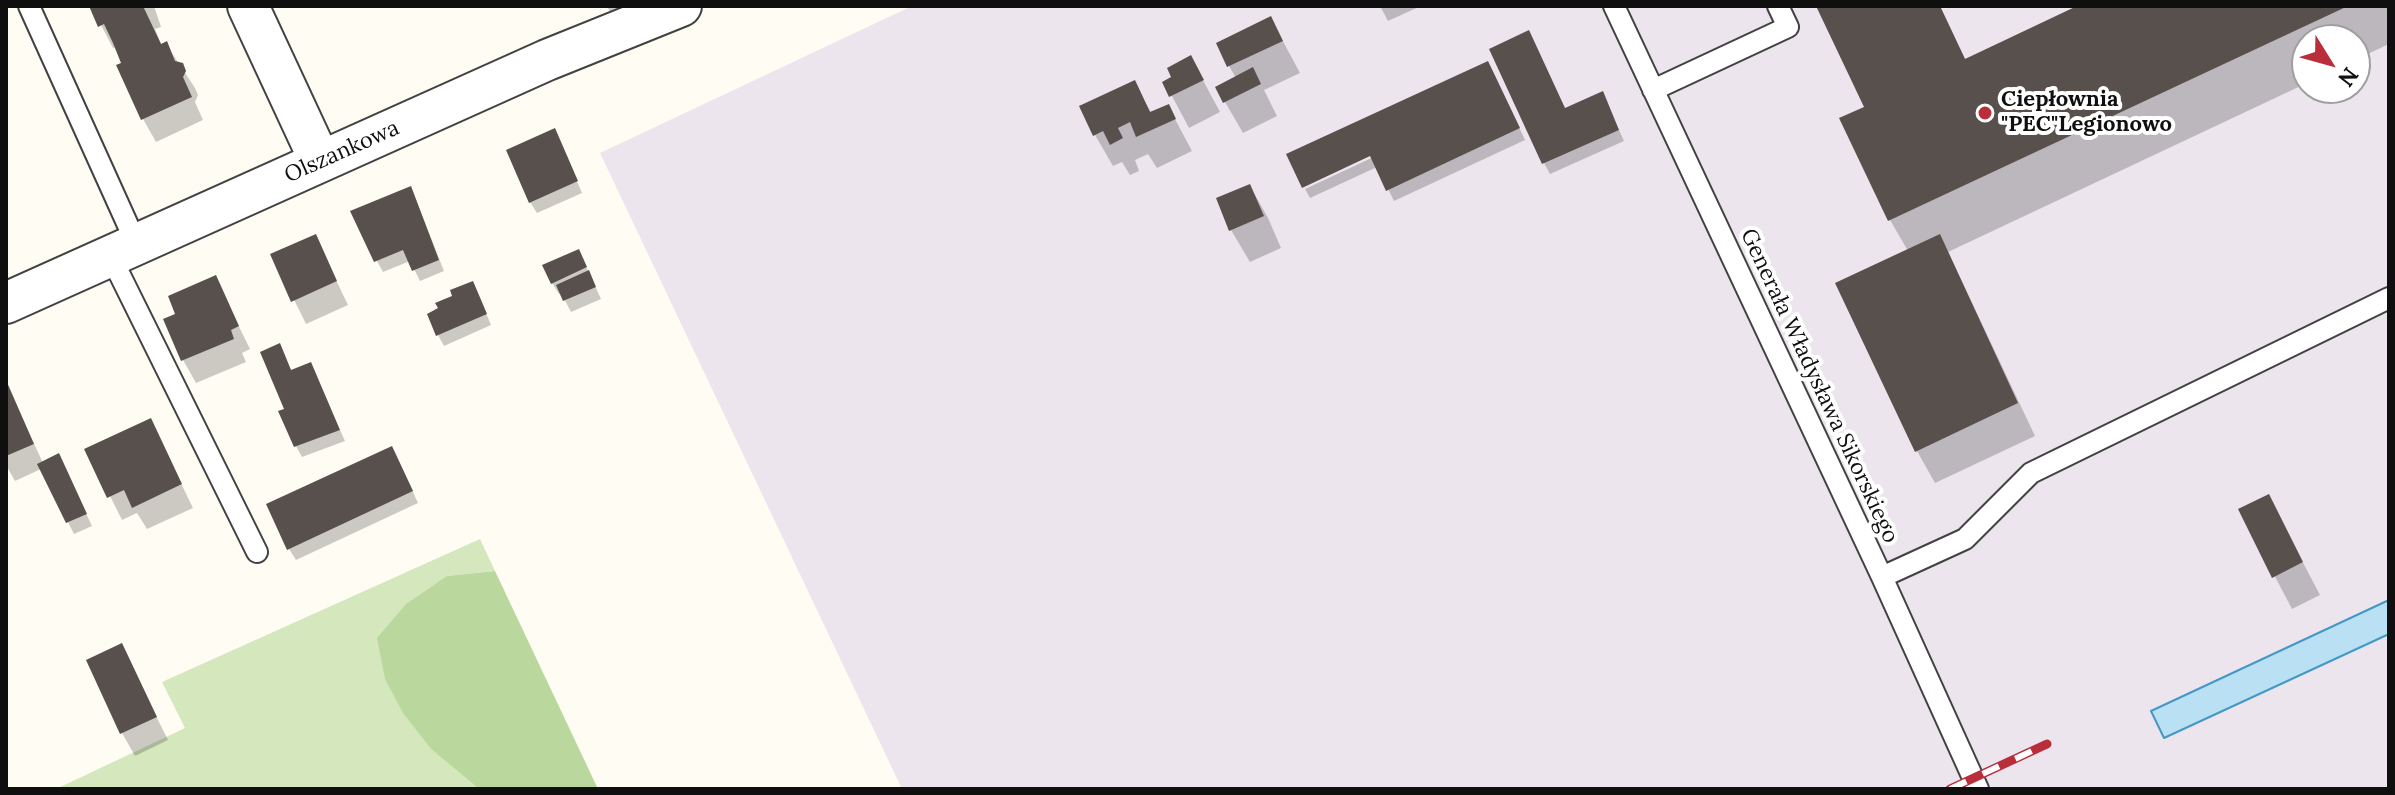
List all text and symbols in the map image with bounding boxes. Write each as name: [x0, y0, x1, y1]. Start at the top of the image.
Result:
north arrow: [2291, 24, 2371, 104]
text: N: [2332, 62, 2365, 92]
place label: Ciepłownia "PEC"Legionowo: [2001, 87, 2172, 138]
marker: Ciepłownia "PEC"Legionowo: [1976, 104, 1994, 122]
street label: Olszankowa: [281, 115, 403, 189]
street label: Generała Władysława Sikorskiego: [1734, 225, 1904, 547]

